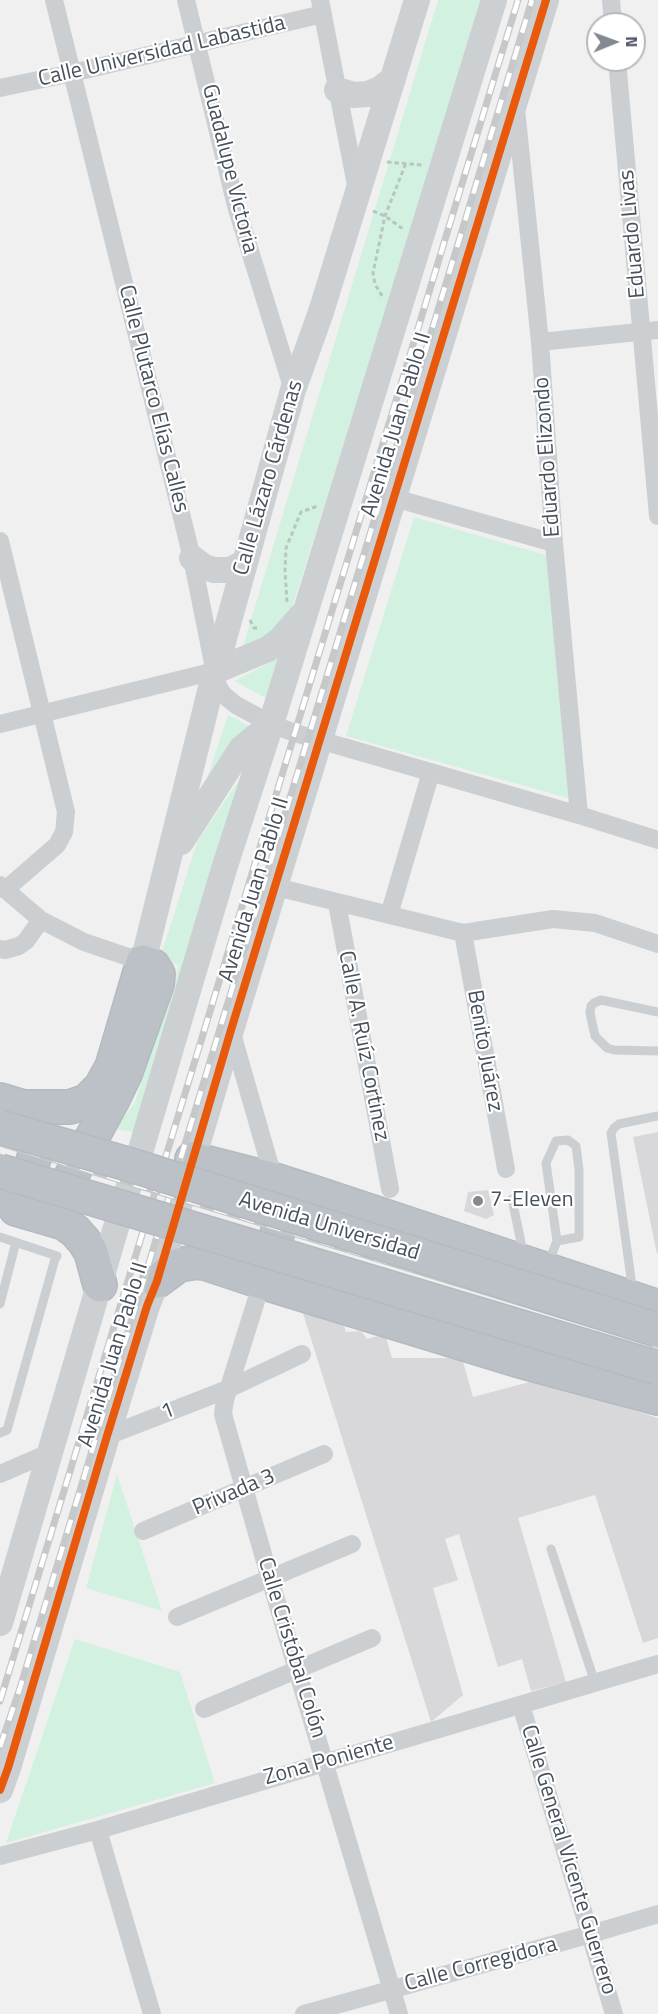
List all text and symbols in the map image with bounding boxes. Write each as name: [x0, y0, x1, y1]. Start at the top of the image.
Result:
street label: Calle Universidad Labastida: [36, 11, 288, 93]
north arrow: [586, 12, 646, 72]
text: N: [620, 36, 644, 47]
street label: Guadalupe Victoria: [195, 82, 263, 256]
street label: Eduardo Livas: [614, 169, 652, 299]
street label: Calle Plutarco Elías Calles: [112, 282, 194, 516]
street label: Avenida Juan Pablo II: [356, 329, 438, 521]
street label: Eduardo Elizondo: [529, 376, 567, 538]
street label: Calle Lázaro Cárdenas: [229, 377, 309, 579]
street label: Avenida Juan Pablo II: [214, 794, 296, 986]
street label: Calle A. Ruíz Cortinez: [332, 949, 394, 1143]
street label: Benito Juárez: [460, 988, 508, 1114]
street label: Avenida Universidad: [235, 1187, 423, 1267]
place label: 7-Eleven: [490, 1188, 573, 1214]
marker: 7-Eleven: [471, 1194, 485, 1208]
street label: Avenida Juan Pablo II: [73, 1259, 155, 1451]
street label: 1: [158, 1397, 178, 1427]
street label: Privada 3: [189, 1464, 279, 1522]
street label: Calle Cristóbal Colón: [251, 1555, 331, 1741]
street label: Calle General Vicente Guerrero: [514, 1722, 622, 1998]
street label: Zona Poniente: [261, 1730, 397, 1792]
street label: Calle Corregidora: [402, 1932, 560, 1998]

